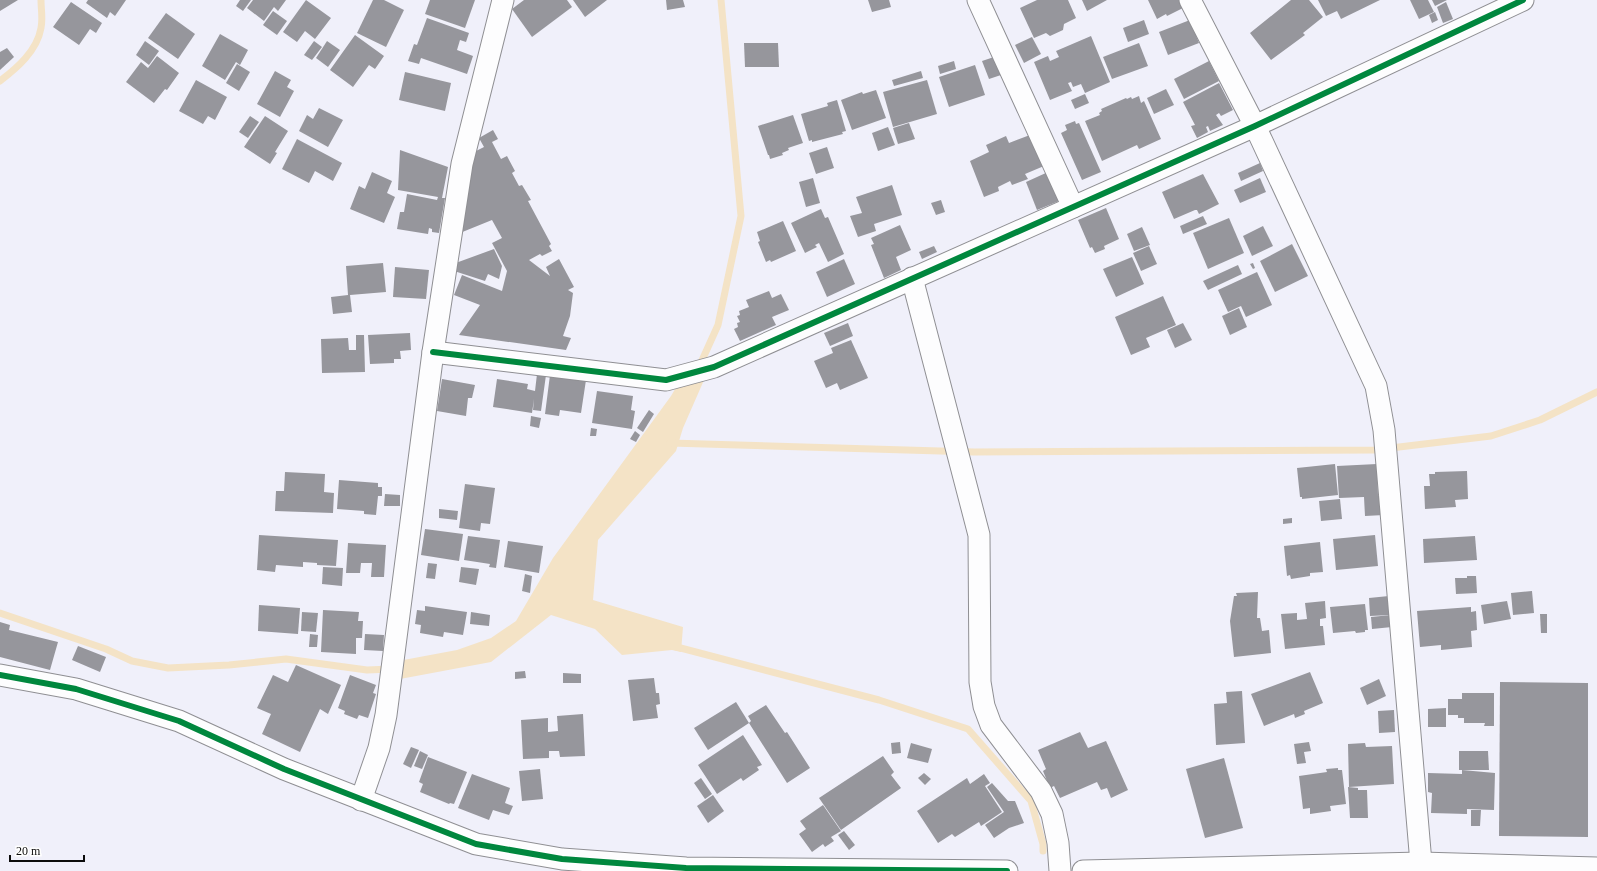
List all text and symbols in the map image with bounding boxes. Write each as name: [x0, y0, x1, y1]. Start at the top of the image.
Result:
scale bar: [10, 837, 84, 863]
text: 20 m: [16, 844, 41, 858]

